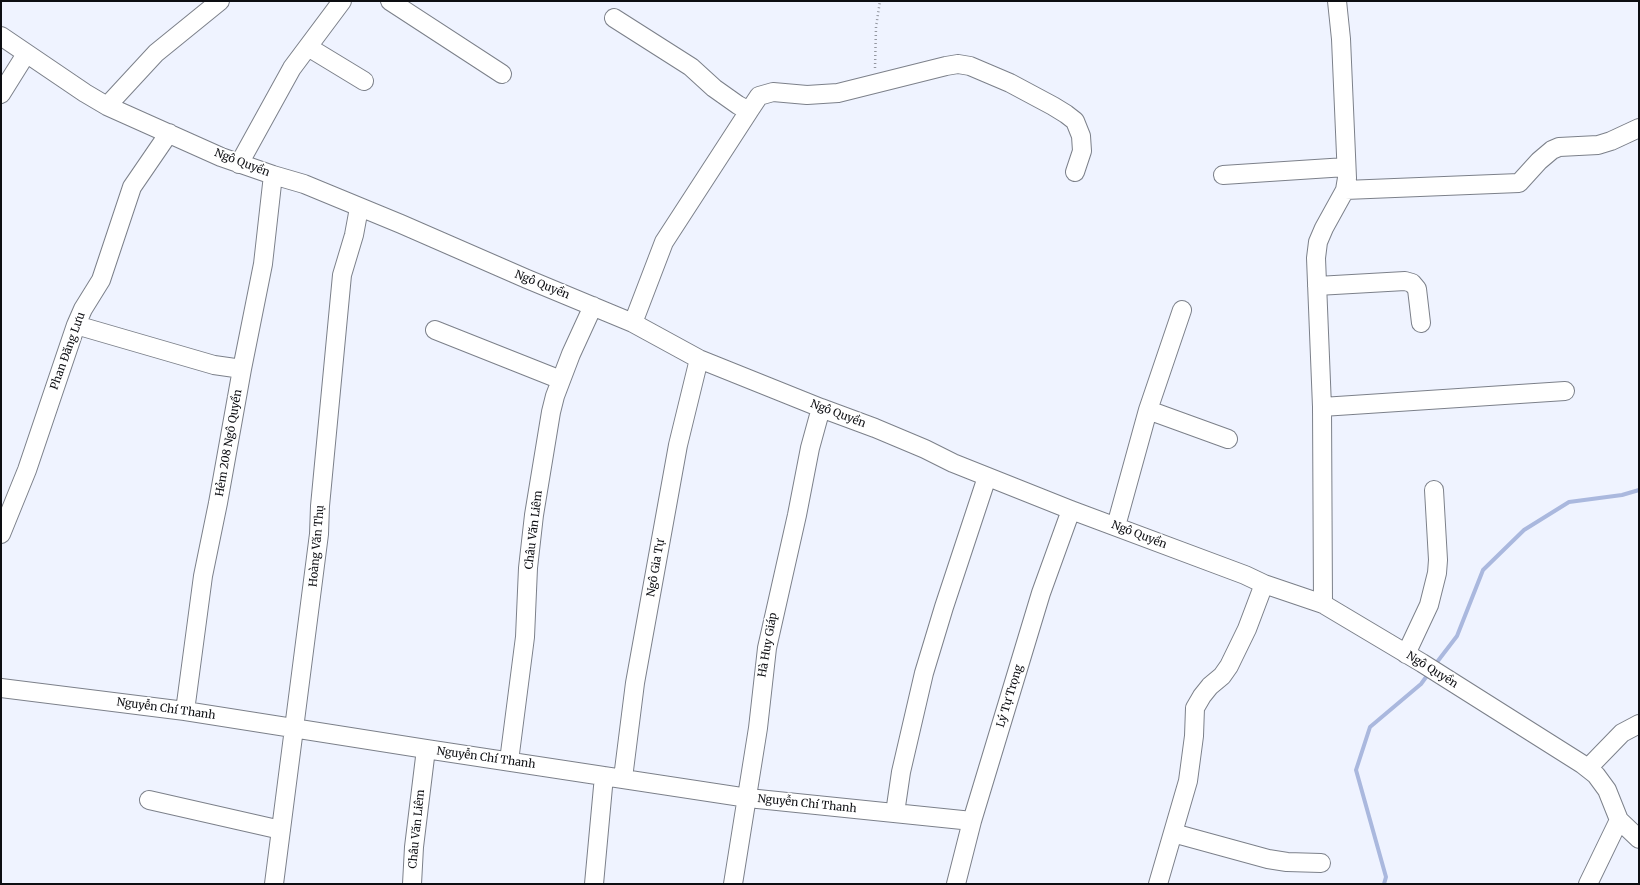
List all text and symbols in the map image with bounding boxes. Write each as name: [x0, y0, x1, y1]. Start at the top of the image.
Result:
street label: Ngô Quyền: [213, 146, 271, 180]
street label: Ngô Quyền: [513, 268, 571, 302]
street label: Phan Đăng Lưu: [48, 310, 88, 392]
street label: Hẻm 208 Ngô Quyền: [213, 388, 245, 498]
street label: Ngô Quyền: [809, 397, 867, 431]
street label: Châu Văn Liêm: [523, 490, 545, 570]
street label: Hoàng Văn Thụ: [307, 505, 327, 587]
street label: Ngô Quyền: [1110, 518, 1168, 552]
street label: Ngô Gia Tự: [644, 538, 668, 598]
street label: Hà Huy Giáp: [756, 612, 780, 678]
street label: Ngô Quyền: [1404, 649, 1460, 691]
street label: Lý Tự Trọng: [994, 663, 1026, 729]
street label: Nguyễn Chí Thanh: [116, 696, 216, 722]
street label: Nguyễn Chí Thanh: [436, 745, 536, 771]
street label: Châu Văn Liêm: [406, 789, 428, 869]
street label: Nguyễn Chí Thanh: [757, 792, 857, 816]

